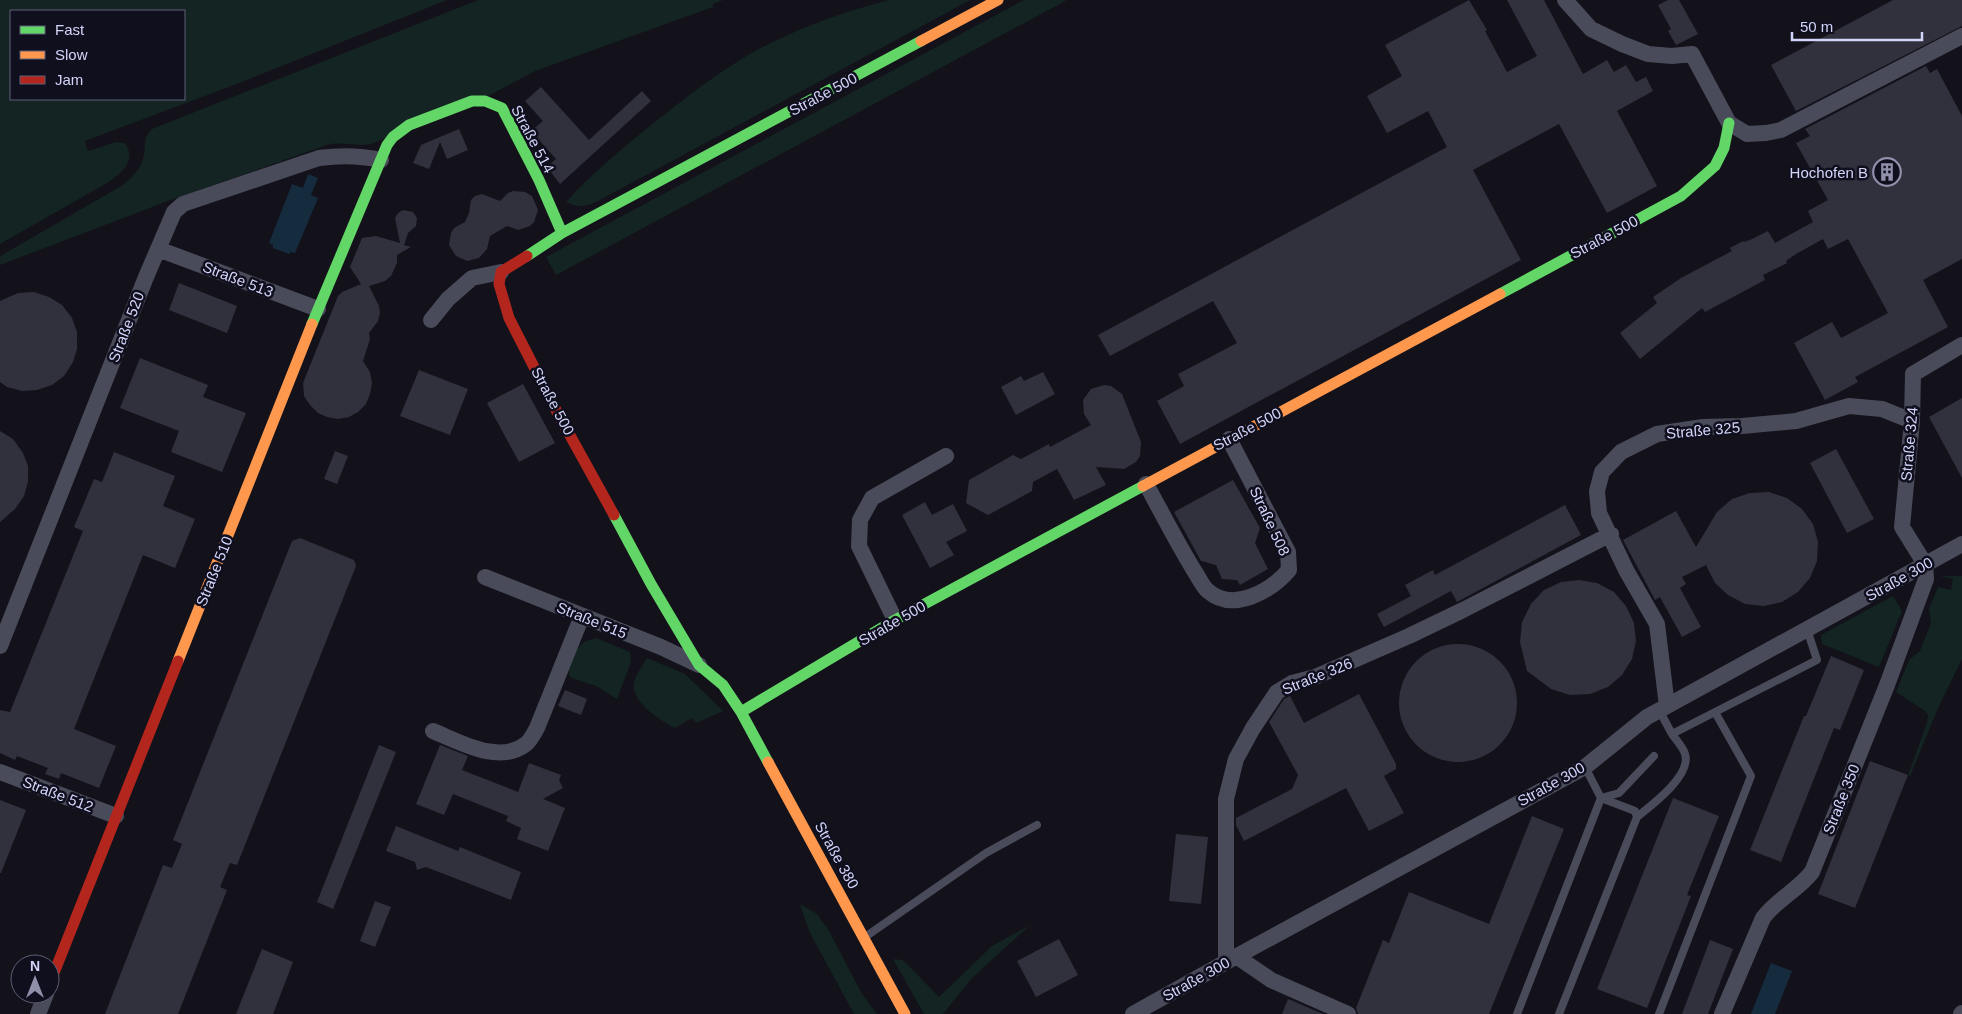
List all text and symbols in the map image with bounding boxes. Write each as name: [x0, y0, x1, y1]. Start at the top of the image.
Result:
legend: [10, 10, 185, 100]
scale bar: [1792, 10, 1922, 42]
text: 50 m: [1800, 18, 1833, 35]
text: Fast: [55, 21, 85, 38]
text: Slow: [55, 46, 88, 63]
street label: Straße 500: [786, 69, 860, 119]
text: Jam: [55, 71, 83, 88]
street label: Straße 514: [508, 102, 558, 176]
building icon: Hochofen B: [1872, 157, 1902, 187]
place label: Hochofen B: [1790, 164, 1868, 181]
street label: Straße 500: [1567, 212, 1641, 262]
street label: Straße 513: [200, 258, 276, 300]
street label: Straße 520: [105, 289, 147, 365]
street label: Straße 500: [528, 364, 578, 438]
street label: Straße 500: [1210, 404, 1284, 454]
street label: Straße 324: [1897, 406, 1921, 482]
street label: Straße 325: [1665, 418, 1741, 442]
street label: Straße 508: [1247, 484, 1293, 558]
street label: Straße 510: [192, 533, 236, 609]
street label: Straße 300: [1862, 554, 1936, 604]
street label: Straße 500: [856, 597, 928, 649]
street label: Straße 515: [554, 598, 630, 642]
street label: Straße 326: [1279, 654, 1355, 698]
street label: Straße 300: [1514, 759, 1588, 809]
street label: Straße 350: [1819, 761, 1863, 837]
street label: Straße 512: [20, 773, 96, 815]
street label: Straße 380: [812, 818, 862, 892]
north arrow: [10, 954, 60, 1004]
street label: Straße 300: [1159, 954, 1233, 1004]
text: N: [30, 958, 40, 974]

